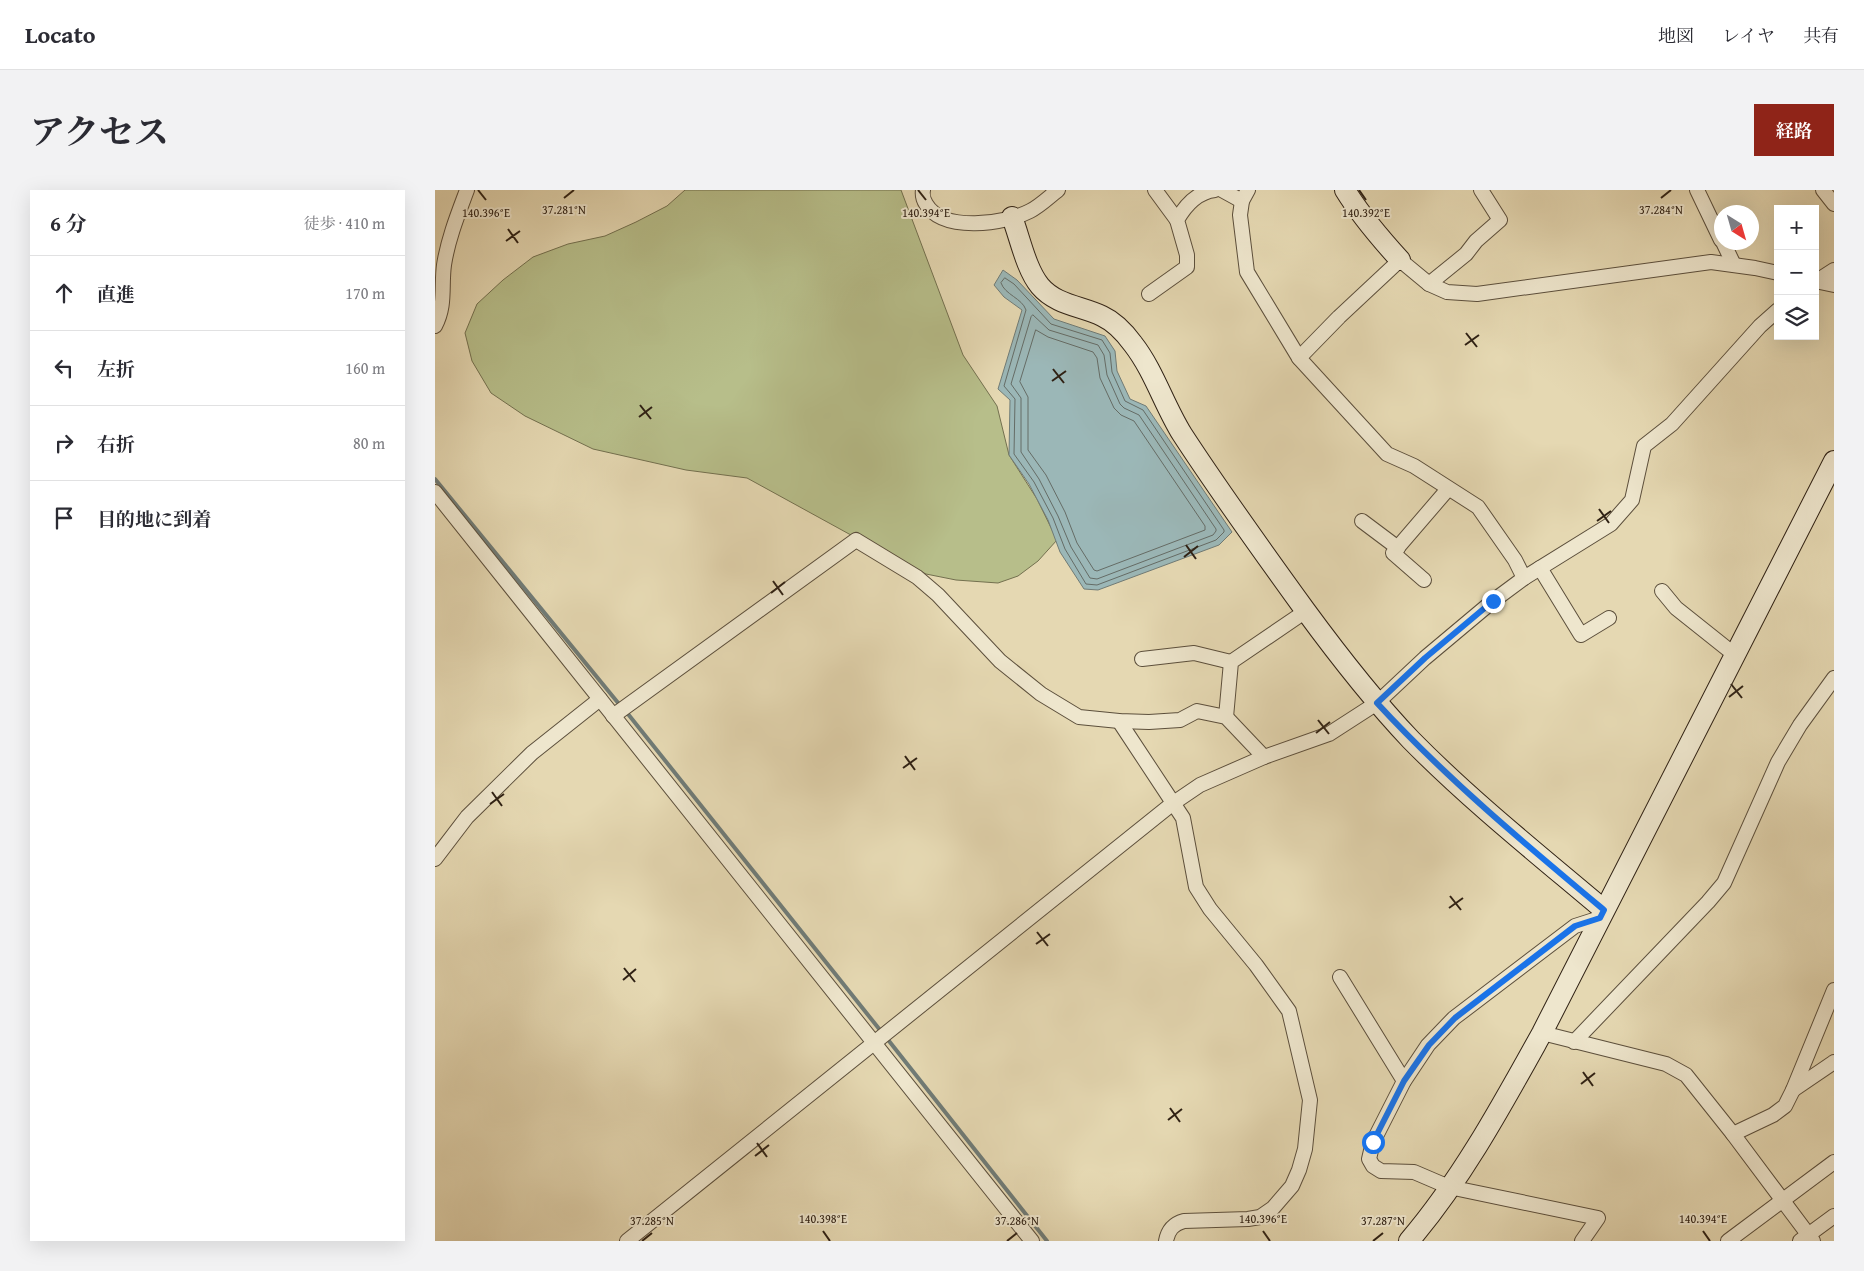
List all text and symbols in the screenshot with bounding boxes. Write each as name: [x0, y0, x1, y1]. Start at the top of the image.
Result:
text: Locato: [25, 17, 96, 52]
text: 地図: [1658, 22, 1694, 49]
text: レイヤ: [1722, 22, 1775, 49]
text: 共有: [1803, 22, 1839, 49]
button: 経路: [1754, 104, 1834, 156]
text: アクセス: [30, 106, 169, 157]
text: 37.281°N: [542, 201, 586, 218]
text: 37.284°N: [1639, 201, 1683, 218]
text: 140.396°E: [462, 204, 510, 221]
text: 140.394°E: [902, 204, 950, 221]
text: 140.392°E: [1342, 204, 1390, 221]
north arrow: [1714, 205, 1759, 250]
map controls: [1774, 205, 1819, 340]
button: +: [1774, 205, 1819, 250]
text: 6 分: [50, 208, 87, 239]
text: 徒歩 · 410 m: [304, 211, 385, 235]
button: −: [1774, 250, 1819, 295]
icon: ahead: [50, 279, 78, 307]
text: 直進: [97, 280, 135, 308]
text: 170 m: [345, 281, 385, 305]
button: layers: [1774, 295, 1819, 340]
icon: left: [50, 354, 78, 382]
text: 左折: [97, 355, 135, 383]
text: 160 m: [345, 356, 385, 380]
icon: right: [50, 429, 78, 457]
text: 右折: [97, 430, 135, 458]
text: 80 m: [353, 431, 385, 455]
icon: arrive: [50, 504, 78, 532]
text: 目的地に到着: [97, 505, 211, 533]
route end: [1482, 590, 1505, 613]
route start: [1362, 1131, 1385, 1154]
text: 140.398°E: [799, 1210, 847, 1227]
text: 140.396°E: [1239, 1210, 1287, 1227]
text: 140.394°E: [1679, 1210, 1727, 1227]
text: 37.285°N: [630, 1212, 674, 1229]
text: 37.286°N: [995, 1212, 1039, 1229]
text: 37.287°N: [1361, 1212, 1405, 1229]

